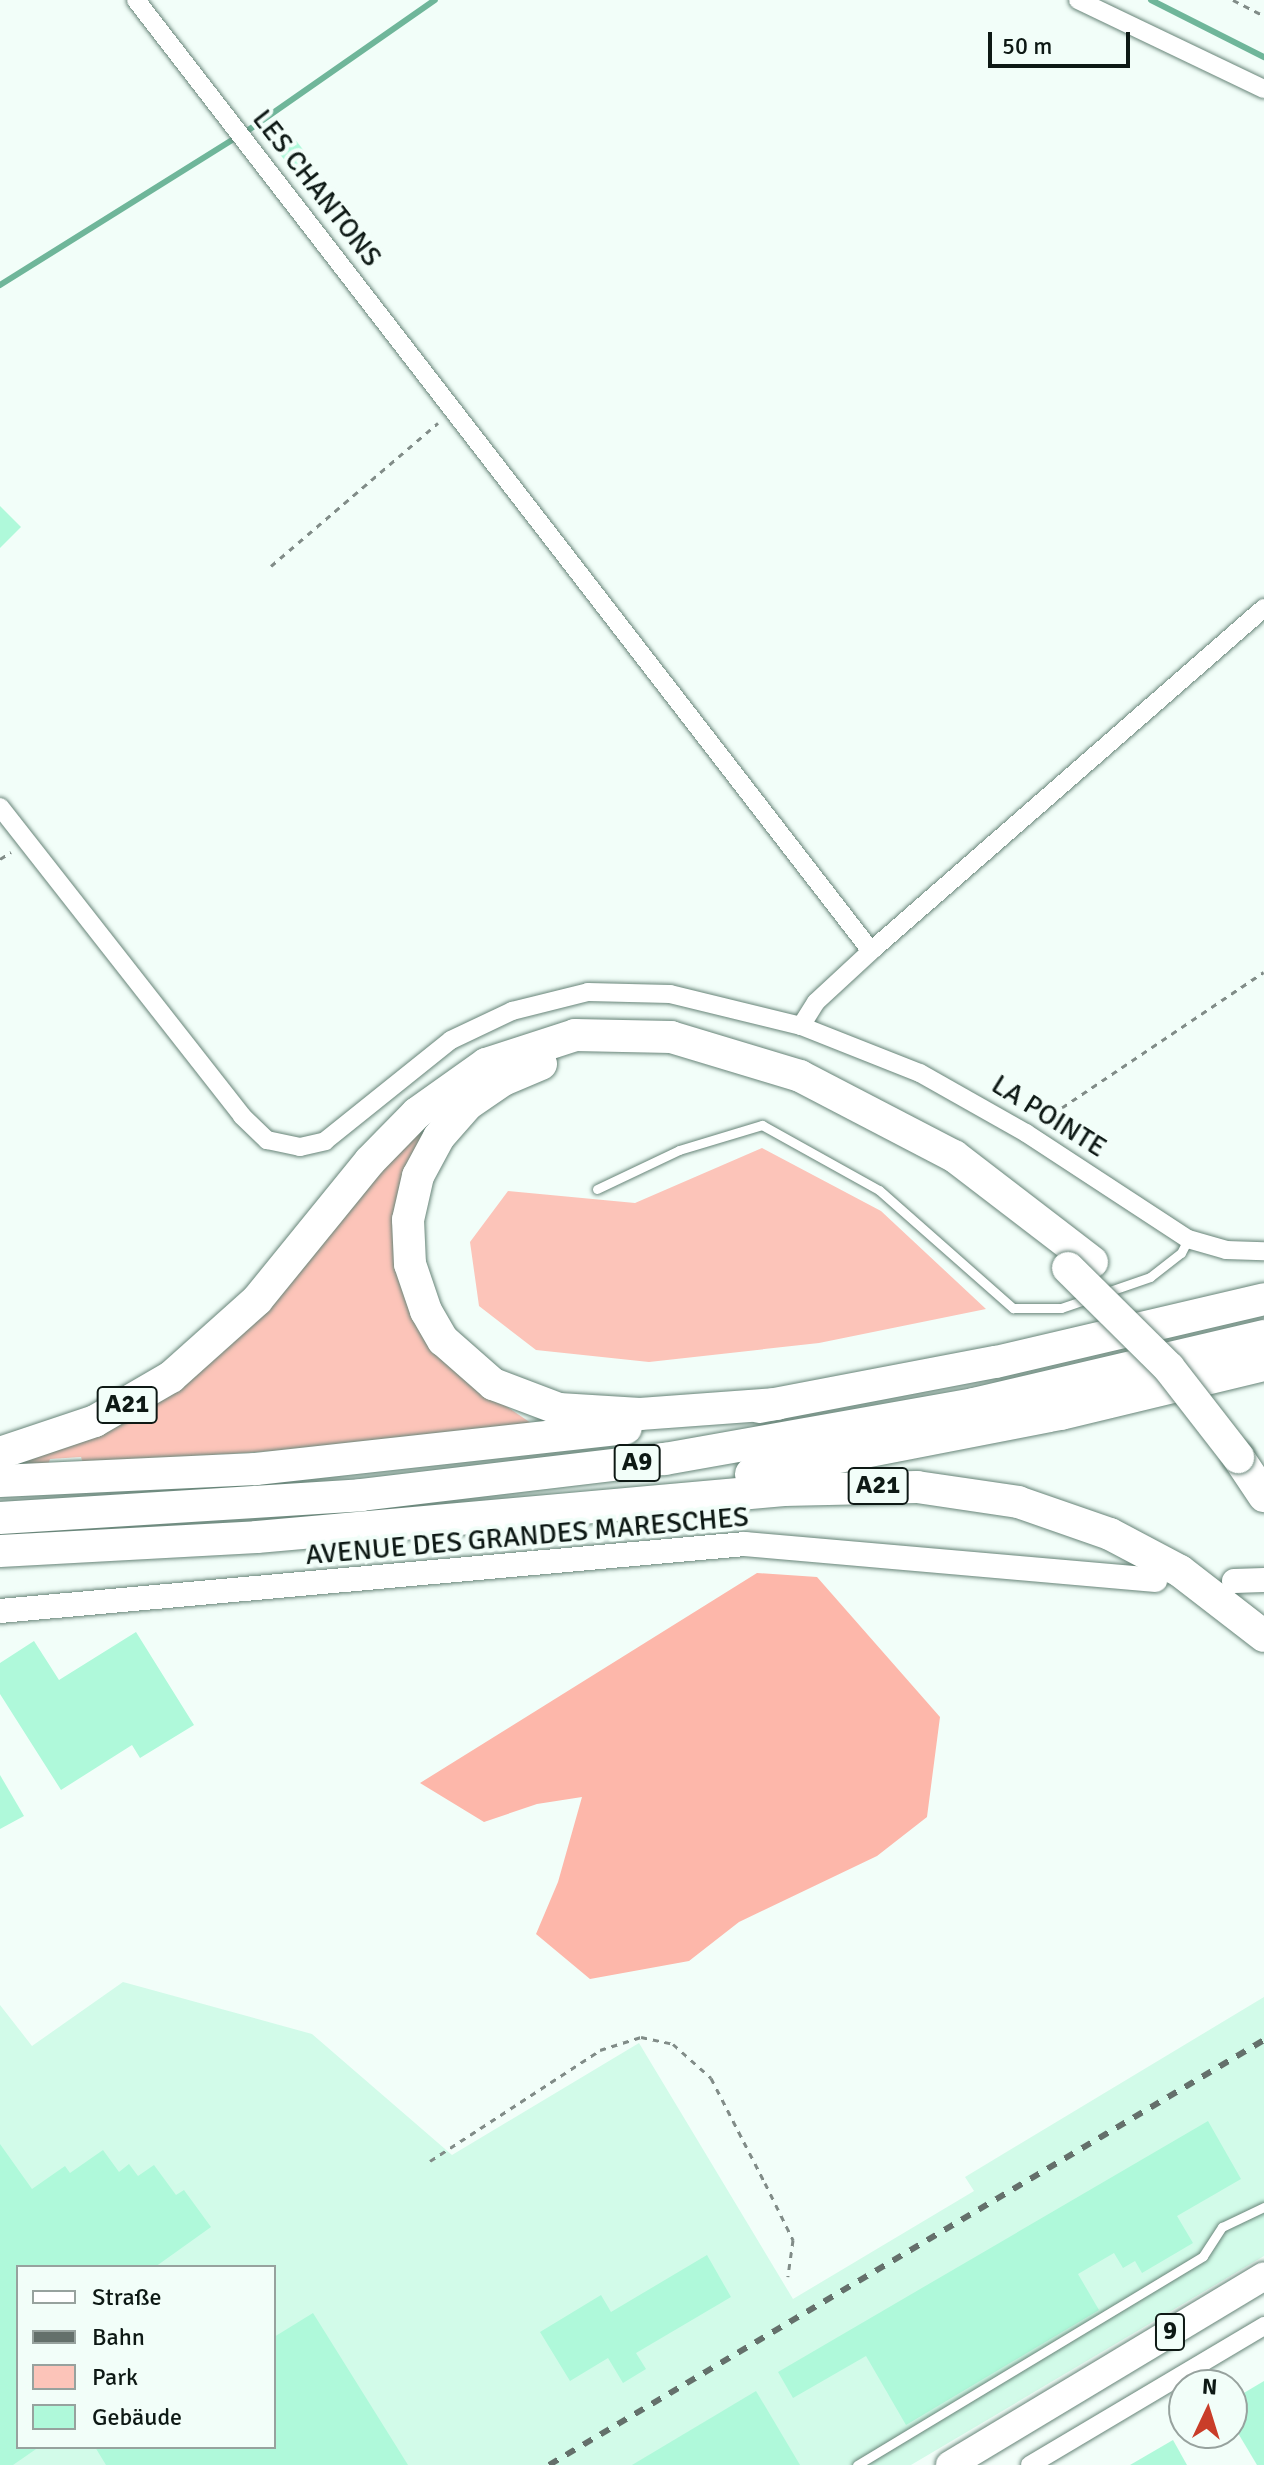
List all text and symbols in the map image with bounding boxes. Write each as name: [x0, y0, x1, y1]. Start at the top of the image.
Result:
scale bar: [992, 16, 1134, 66]
text: 50 m: [1002, 31, 1052, 61]
street label: LES CHANTONS: [245, 103, 389, 273]
street label: LA POINTE: [985, 1068, 1113, 1164]
road number: A21: [95, 1383, 159, 1427]
road number: A9: [613, 1441, 661, 1485]
road number: A21: [846, 1464, 910, 1508]
street label: AVENUE DES GRANDES MARESCHES: [304, 1500, 750, 1572]
legend: [16, 2265, 276, 2449]
text: Straße: [92, 2282, 162, 2312]
road number: 9: [1154, 2310, 1186, 2354]
text: Bahn: [92, 2322, 145, 2352]
text: Park: [92, 2362, 138, 2392]
north arrow: [1168, 2369, 1248, 2449]
text: N: [1201, 2373, 1218, 2401]
text: Gebäude: [92, 2402, 182, 2432]

